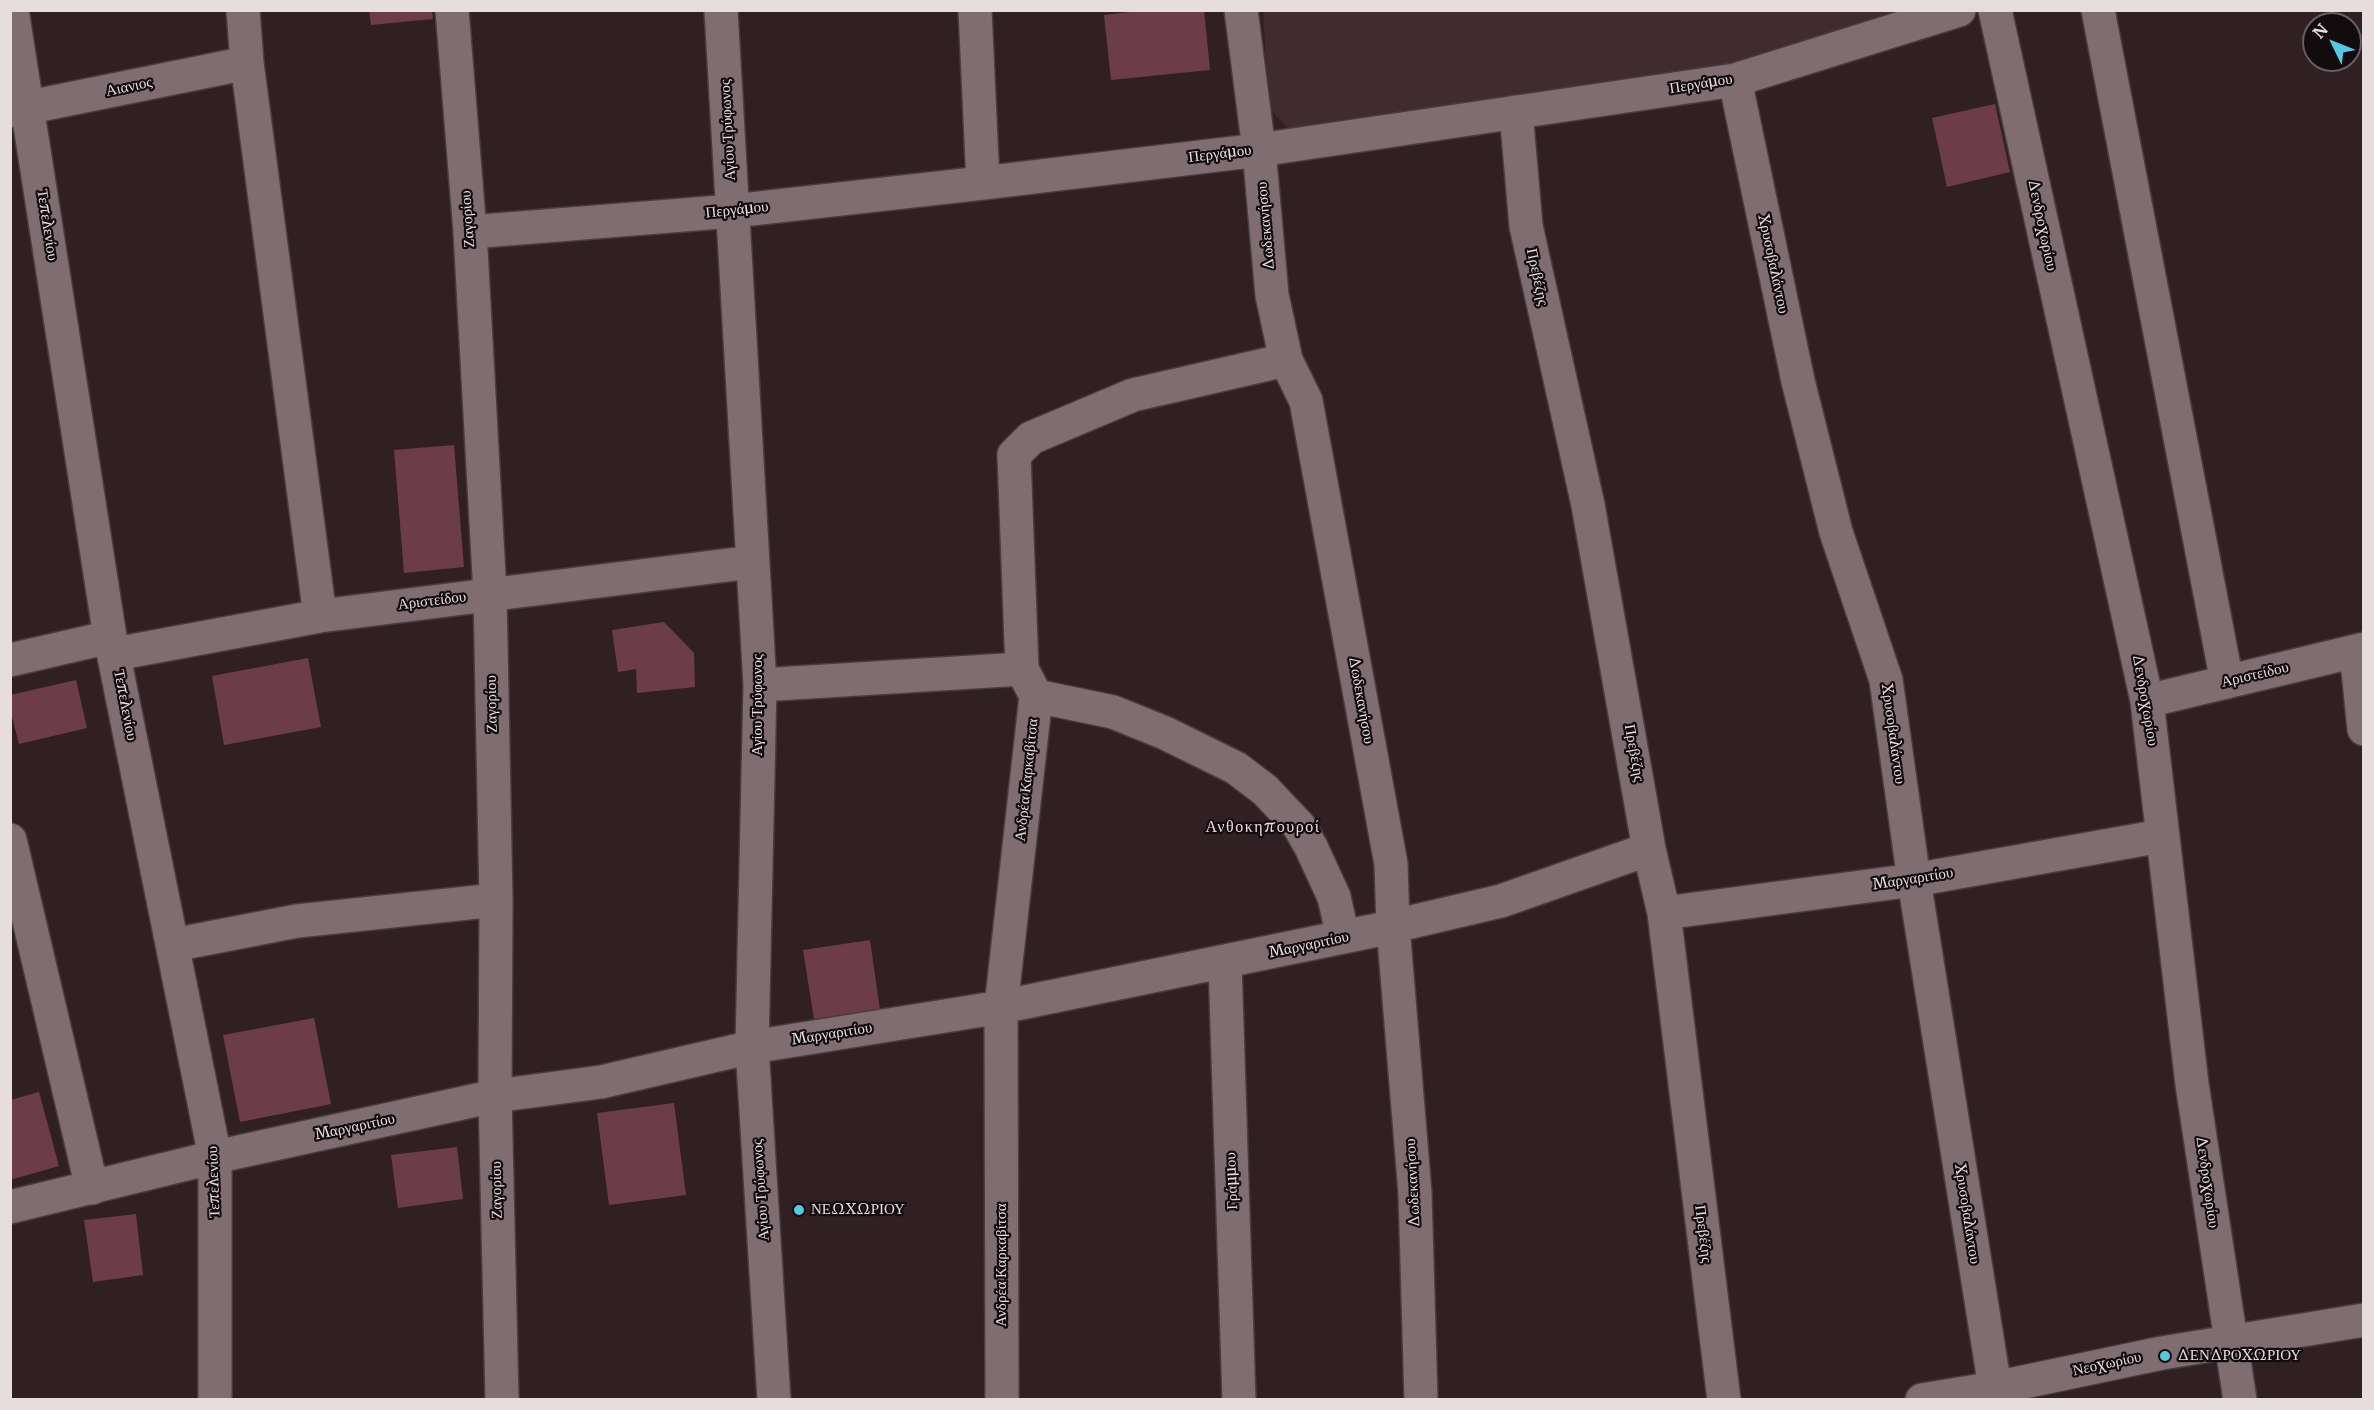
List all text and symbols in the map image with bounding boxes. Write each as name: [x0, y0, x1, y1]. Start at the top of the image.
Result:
north arrow: [2302, 12, 2362, 72]
text: N: [2309, 20, 2332, 43]
street label: Περγάμου: [1668, 70, 1734, 98]
street label: Αιανιος: [104, 73, 154, 101]
street label: Αγίου Τρύφωνος: [716, 79, 740, 181]
street label: Περγάμου: [1187, 141, 1253, 167]
street label: Δενδροχωρίου: [2024, 178, 2060, 272]
street label: Δωδεκανήσου: [1253, 181, 1279, 271]
street label: Τεπελενίου: [32, 188, 62, 262]
street label: Ζαγορίου: [457, 190, 479, 248]
street label: Περγάμου: [705, 198, 769, 222]
street label: Χρυσοβαλάντου: [1754, 213, 1792, 315]
street label: Πρεβέζης: [1522, 247, 1552, 307]
street label: Αριστείδου: [397, 588, 467, 614]
street label: Δενδροχωρίου: [2128, 653, 2162, 747]
street label: Αγίου Τρύφωνος: [749, 654, 767, 756]
street label: Δωδεκανήσου: [1344, 655, 1378, 745]
street label: Αριστείδου: [2219, 658, 2291, 692]
street label: Τεπελενίου: [109, 668, 141, 742]
street label: Ζαγορίου: [482, 675, 502, 733]
street label: Χρυσοβαλάντου: [1877, 683, 1909, 785]
street label: Ανδρέα Καρκαβίτσα: [1012, 718, 1042, 842]
street label: Πρεβέζης: [1620, 723, 1648, 783]
district label: Ανθοκηπουροί: [1205, 817, 1321, 837]
street label: Μαργαριτίου: [1871, 864, 1955, 894]
street label: Μαργαριτίου: [1267, 928, 1351, 962]
street label: Μαργαριτίου: [790, 1019, 874, 1049]
street label: Μαργαριτίου: [313, 1110, 397, 1144]
street label: Δενδροχωρίου: [2192, 1135, 2222, 1229]
street label: Δωδεκανήσου: [1402, 1138, 1424, 1228]
street label: Αγίου Τρύφωνος: [748, 1139, 774, 1241]
street label: Τεπελενίου: [204, 1146, 224, 1218]
street label: Γράμμου: [1222, 1152, 1242, 1210]
street label: Ζαγορίου: [487, 1161, 507, 1219]
street label: Χρυσοβαλάντου: [1950, 1163, 1984, 1265]
place label: ΝΕΩΧΩΡΙΟΥ: [811, 1201, 905, 1219]
marker: ΝΕΩΧΩΡΙΟΥ: [792, 1203, 806, 1217]
street label: Ανδρέα Καρκαβίτσα: [993, 1203, 1011, 1327]
street label: Πρεβέζης: [1691, 1204, 1715, 1264]
place label: ΔΕΝΔΡΟΧΩΡΙΟΥ: [2177, 1347, 2301, 1365]
street label: Νεοχωρίου: [2071, 1348, 2143, 1380]
marker: ΔΕΝΔΡΟΧΩΡΙΟΥ: [2158, 1349, 2172, 1363]

